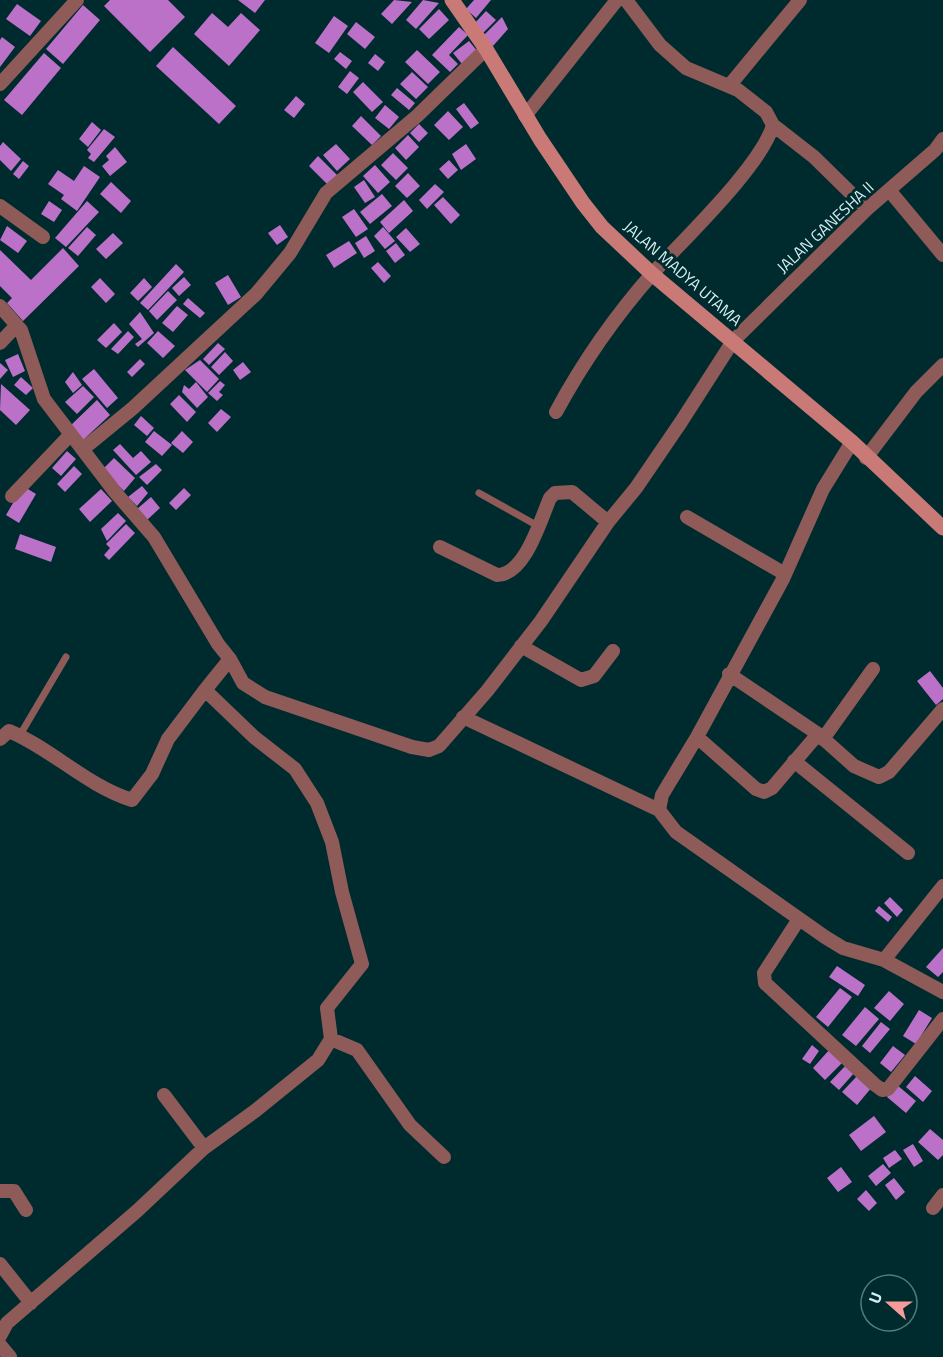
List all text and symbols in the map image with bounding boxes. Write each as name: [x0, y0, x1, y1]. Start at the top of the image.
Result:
street label: JALAN GANESHA II: [771, 176, 879, 278]
street label: JALAN MADYA UTAMA: [619, 215, 748, 332]
north arrow: [859, 1273, 919, 1333]
text: U: [862, 1288, 888, 1307]

